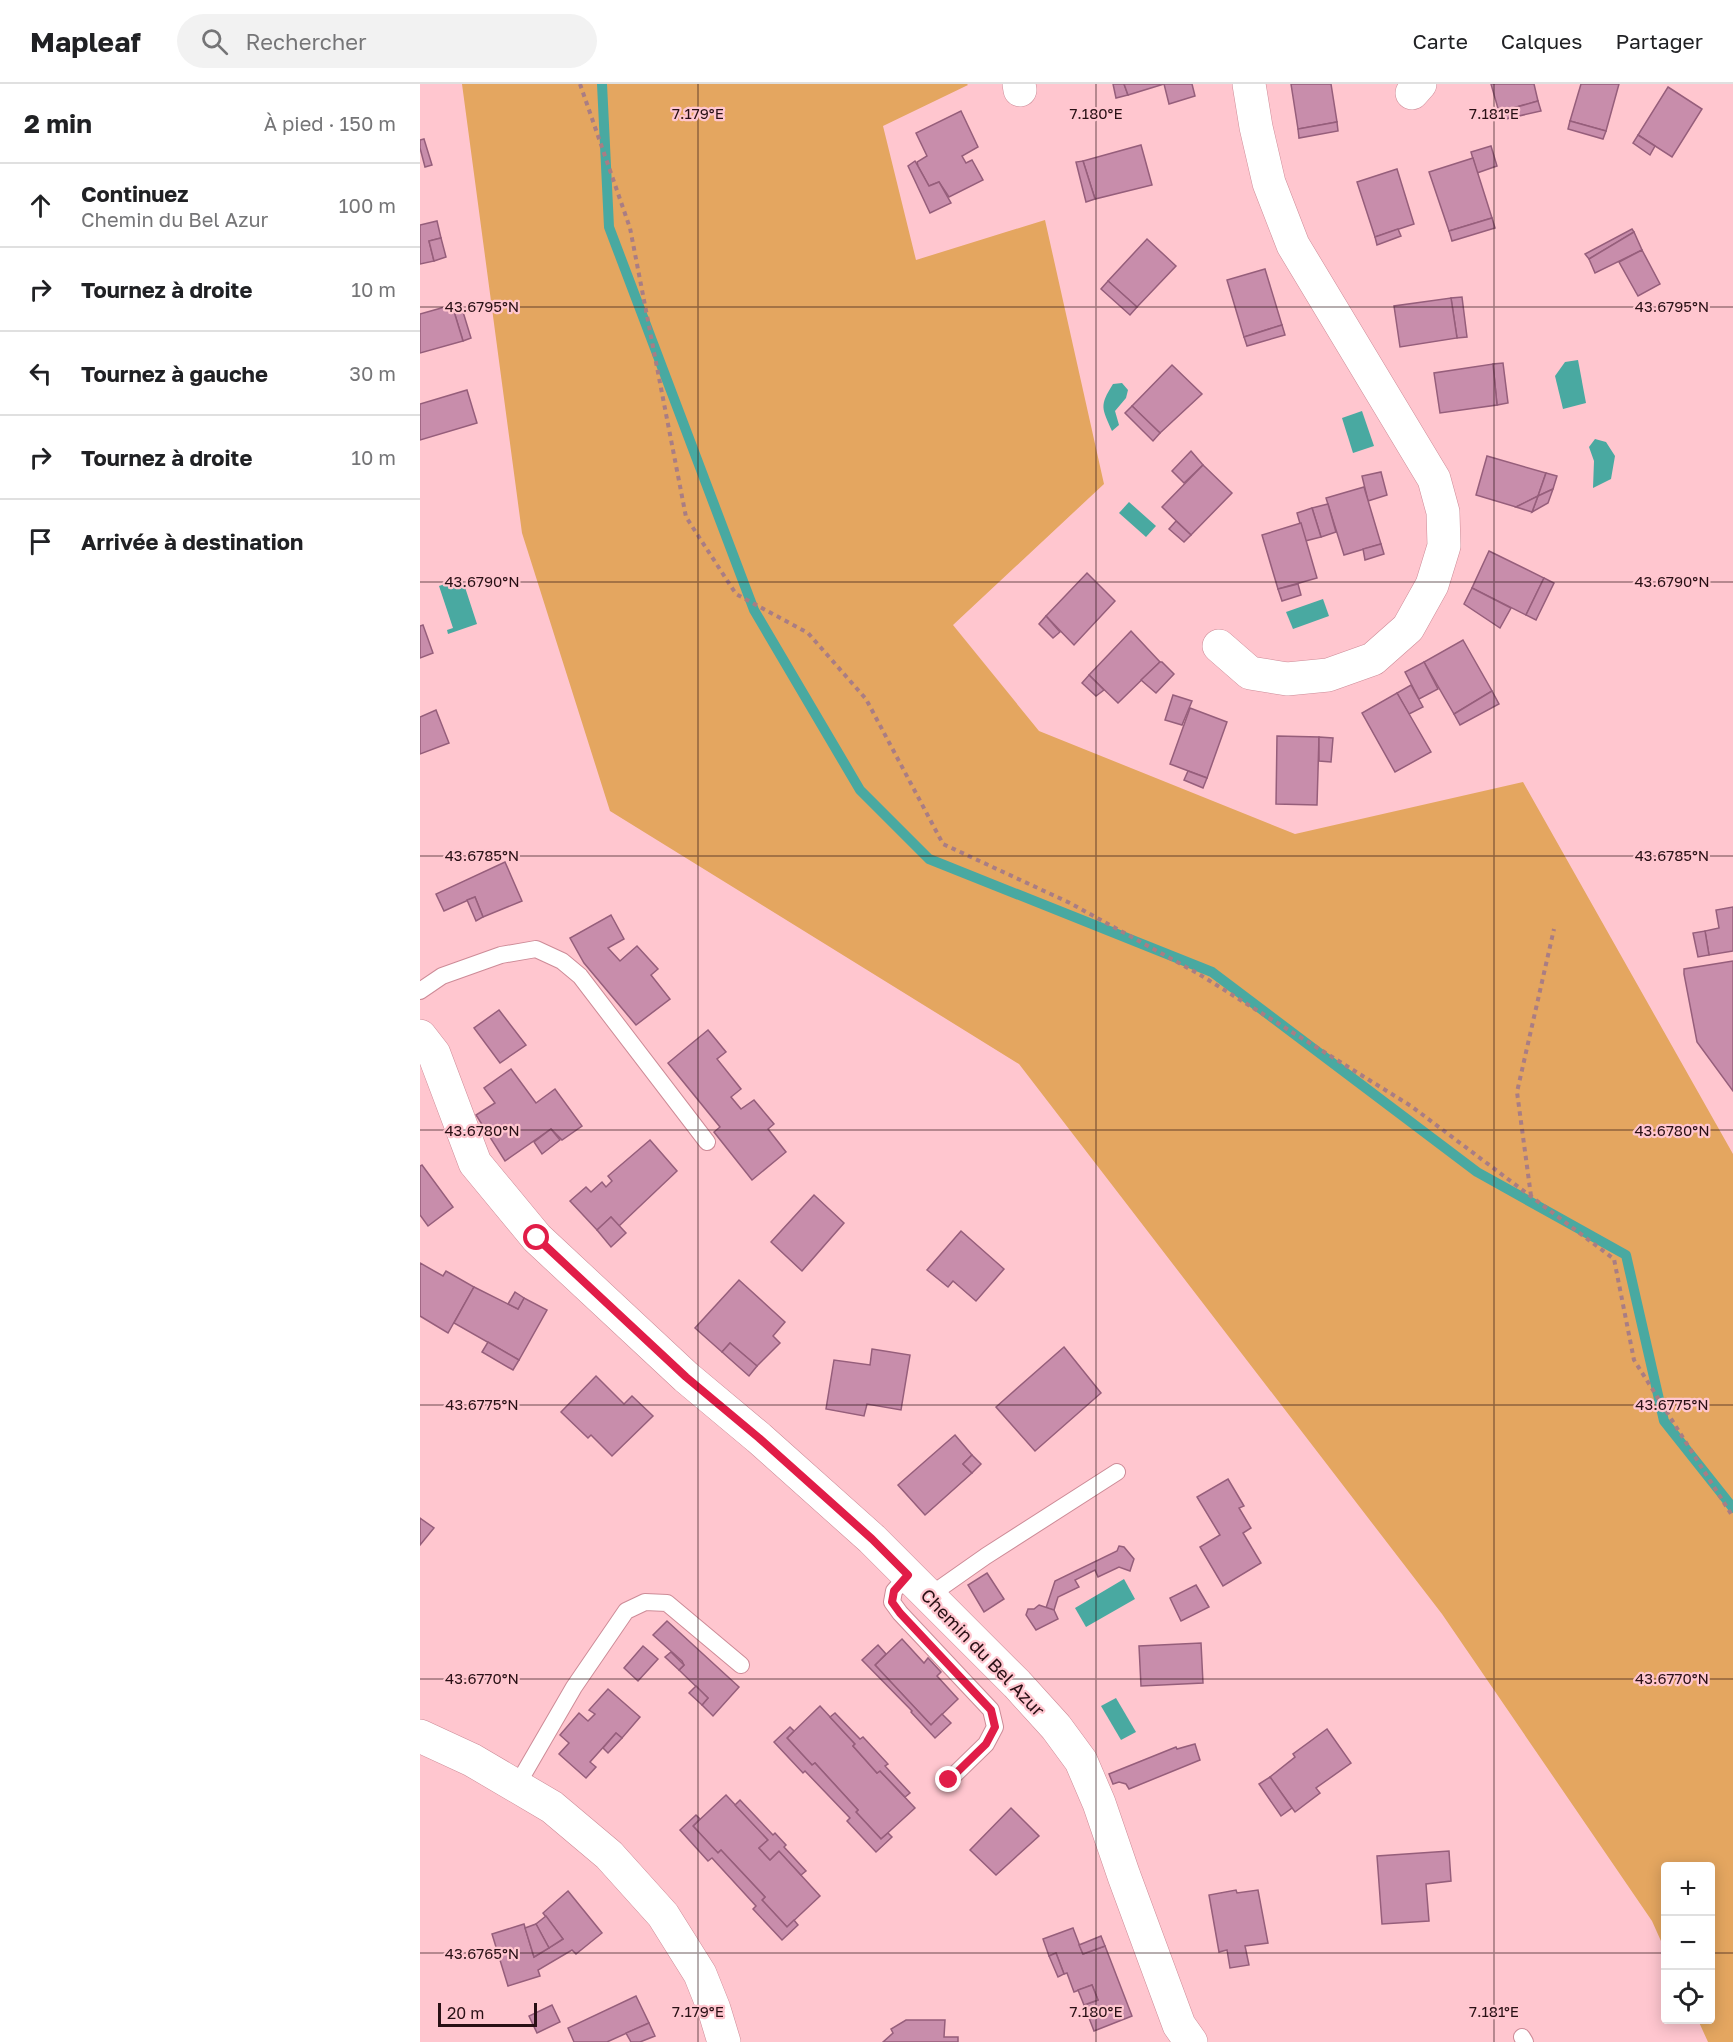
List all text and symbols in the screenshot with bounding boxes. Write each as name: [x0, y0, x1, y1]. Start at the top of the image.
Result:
search box: [177, 14, 597, 68]
text: Mapleaf: [30, 25, 141, 58]
icon: search: [198, 25, 231, 58]
text: Rechercher: [246, 28, 367, 55]
text: Carte: [1412, 28, 1468, 54]
text: Calques: [1501, 28, 1582, 54]
text: Partager: [1615, 28, 1703, 54]
text: 7.179°E: [672, 104, 724, 122]
text: 7.180°E: [1069, 104, 1123, 122]
text: 7.181°E: [1469, 104, 1519, 122]
text: 2 min: [24, 108, 92, 139]
text: À pied · 150 m: [264, 111, 396, 135]
text: Continuez: [81, 180, 188, 207]
icon: ahead: [24, 189, 57, 222]
text: 100 m: [339, 193, 396, 217]
text: Chemin du Bel Azur: [81, 207, 268, 231]
icon: right: [24, 273, 57, 306]
text: Tournez à droite: [81, 276, 252, 303]
text: 10 m: [351, 277, 396, 301]
text: 43.6795°N: [445, 297, 519, 315]
text: 43.6795°N: [1635, 297, 1709, 315]
icon: left: [24, 357, 57, 390]
text: Tournez à gauche: [81, 360, 268, 387]
text: 30 m: [349, 361, 396, 385]
icon: right: [24, 441, 57, 474]
text: Tournez à droite: [81, 444, 252, 471]
text: 10 m: [351, 445, 396, 469]
icon: arrive: [24, 525, 57, 558]
text: Arrivée à destination: [81, 528, 303, 555]
text: 43.6790°N: [444, 572, 520, 590]
text: 43.6790°N: [1634, 572, 1710, 590]
text: 43.6785°N: [445, 846, 519, 864]
text: 43.6785°N: [1635, 846, 1709, 864]
text: 43.6780°N: [444, 1121, 520, 1139]
text: 43.6780°N: [1634, 1121, 1710, 1139]
route start: [523, 1224, 549, 1250]
text: 43.6775°N: [445, 1395, 519, 1413]
text: 43.6775°N: [1635, 1395, 1709, 1413]
street label: Chemin du Bel Azur: [917, 1584, 1049, 1720]
text: 43.6770°N: [445, 1669, 519, 1687]
text: 43.6770°N: [1635, 1669, 1709, 1687]
route end: [935, 1766, 961, 1792]
map controls: [1661, 1862, 1715, 2024]
button: +: [1661, 1862, 1715, 1916]
button: −: [1661, 1916, 1715, 1970]
text: 43.6765°N: [445, 1944, 519, 1962]
button: locate: [1661, 1970, 1715, 2024]
scale bar: [438, 2000, 537, 2028]
text: 7.179°E: [672, 2002, 724, 2020]
text: 7.180°E: [1069, 2002, 1123, 2020]
text: 7.181°E: [1469, 2002, 1519, 2020]
text: 20 m: [447, 2003, 484, 2023]

